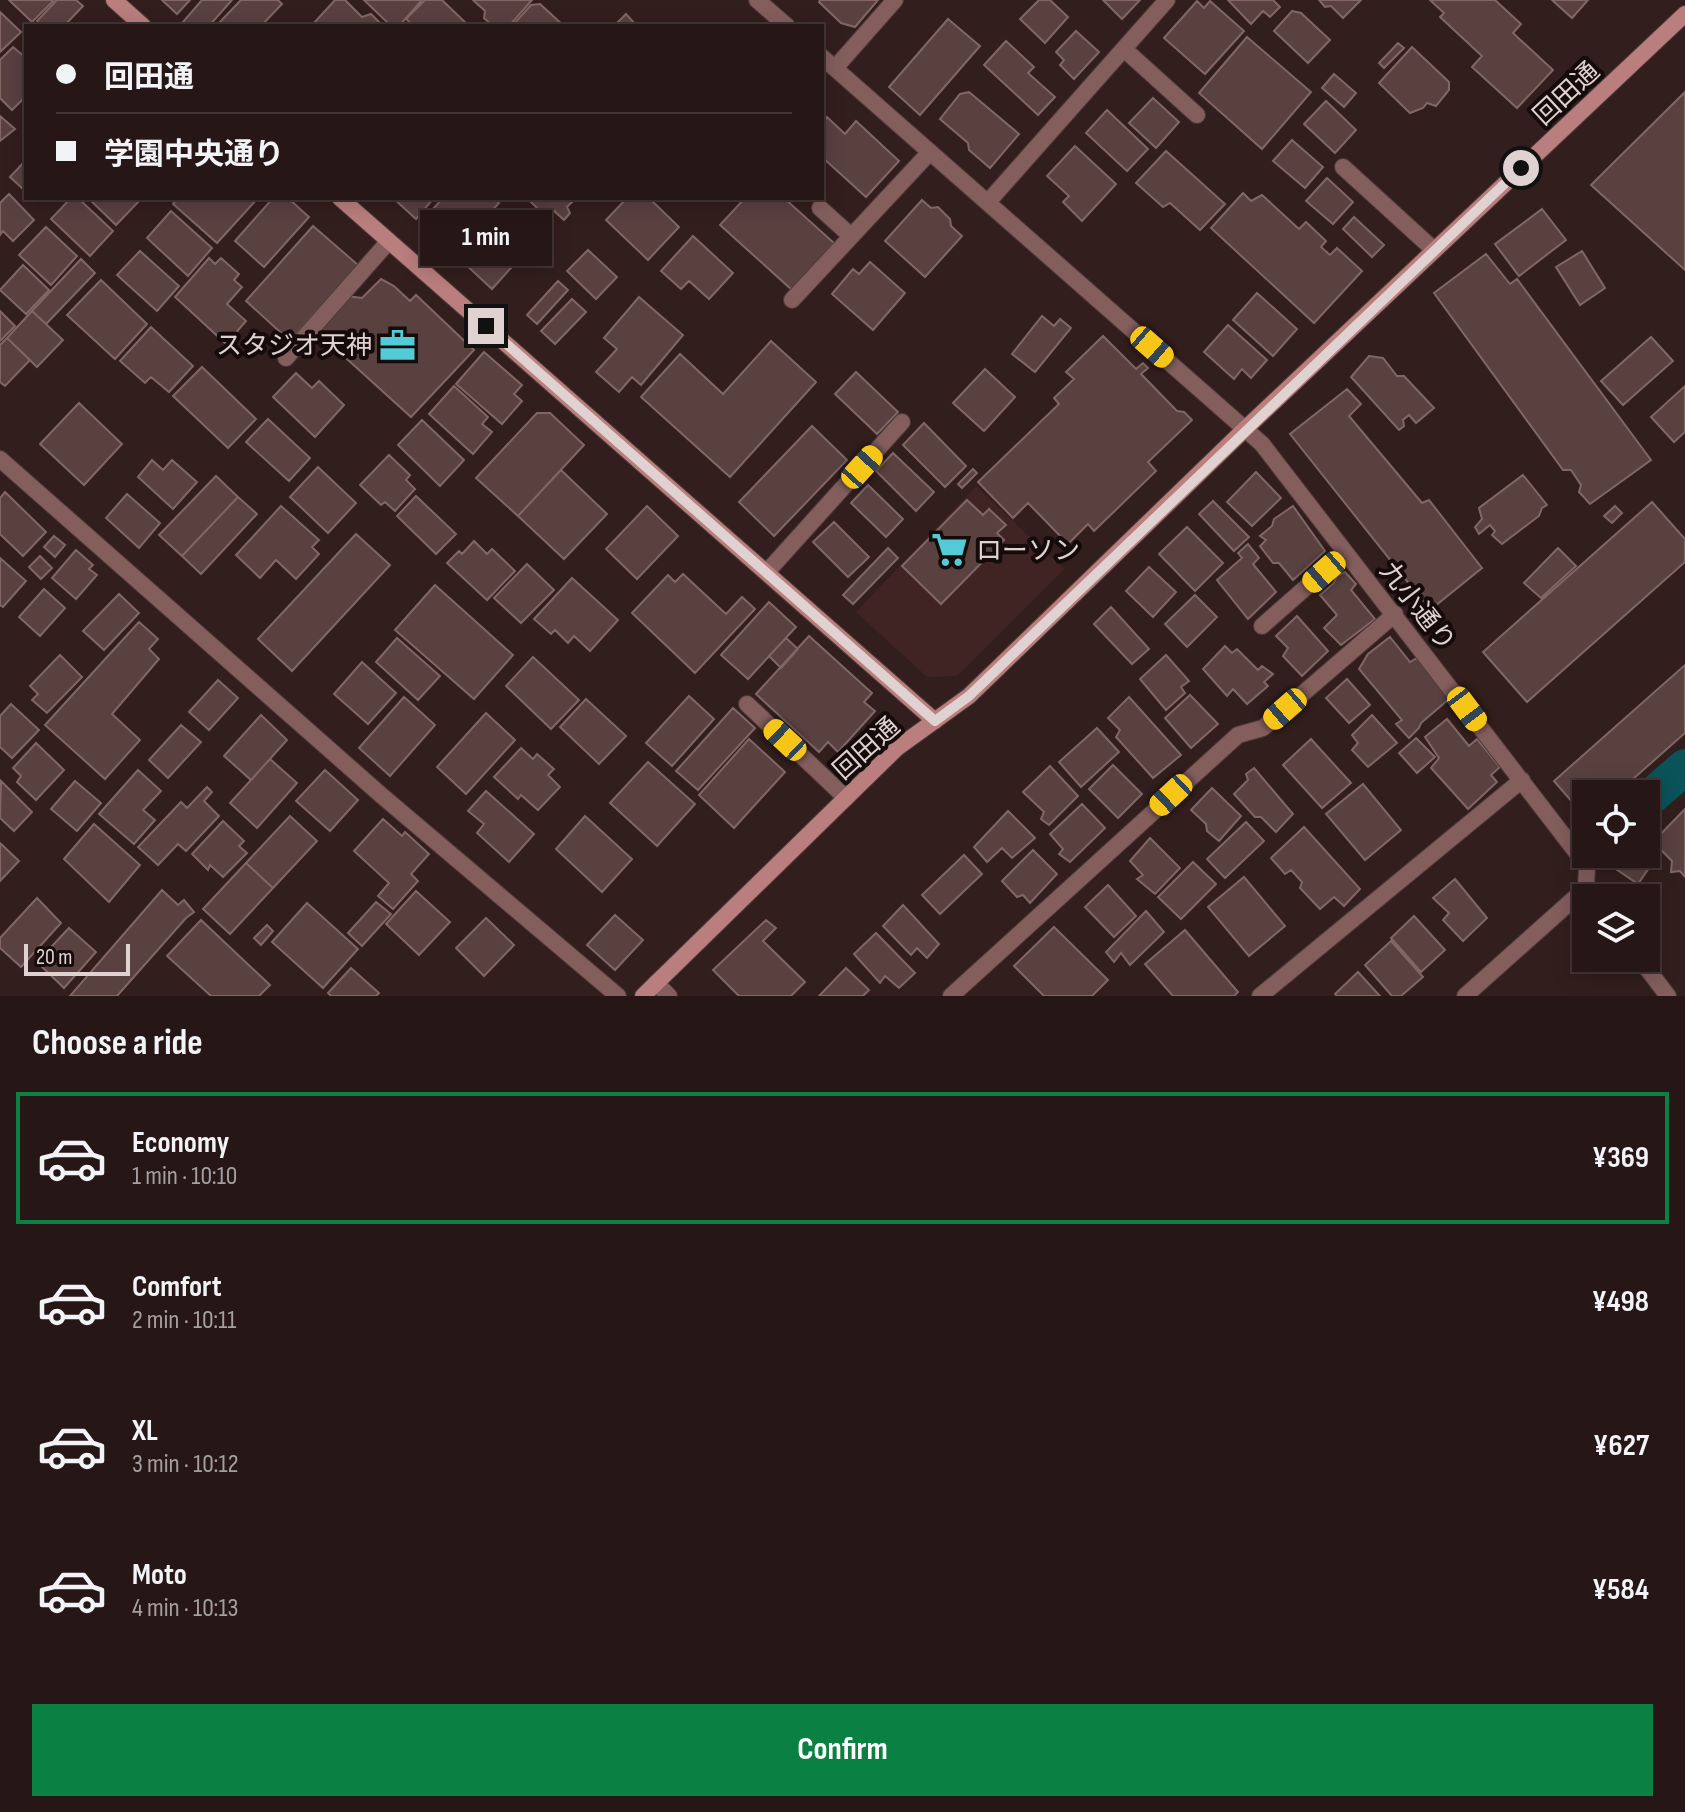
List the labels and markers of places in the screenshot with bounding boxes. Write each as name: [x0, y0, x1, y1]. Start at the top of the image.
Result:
office icon: スタジオ天神: [379, 326, 417, 364]
place label: スタジオ天神: [216, 331, 372, 362]
supermarket icon: ローソン: [931, 531, 969, 569]
place label: ローソン: [976, 536, 1080, 567]

